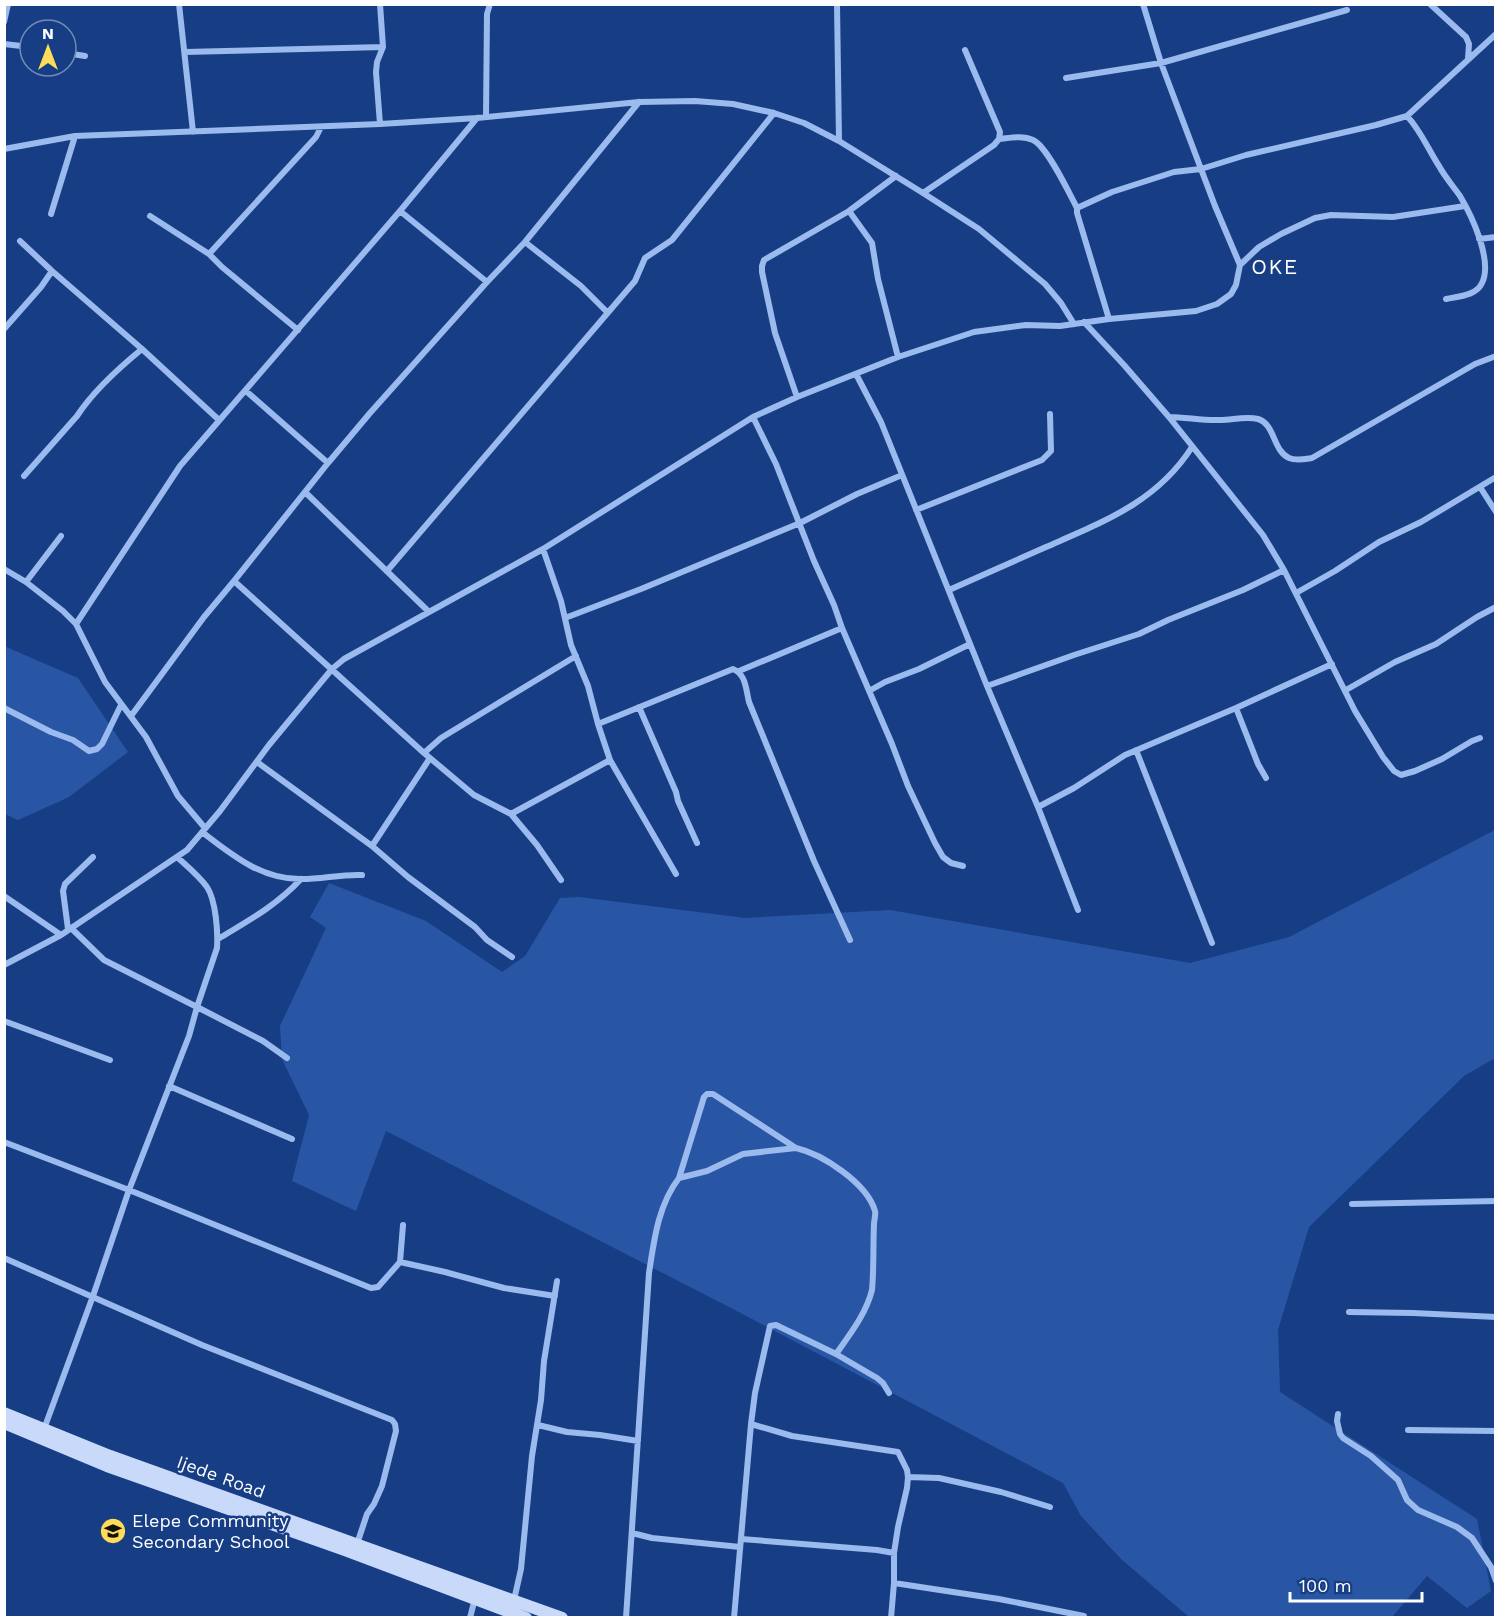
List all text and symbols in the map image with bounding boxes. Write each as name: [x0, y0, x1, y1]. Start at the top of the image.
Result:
north arrow: [18, 18, 78, 78]
text: N: [42, 24, 54, 43]
district label: OKE: [1251, 254, 1299, 279]
street label: Ijede Road: [174, 1451, 268, 1502]
place label: Elepe Community Secondary School: [132, 1510, 290, 1552]
school or university icon: Elepe Community Secondary School: [98, 1516, 128, 1546]
scale bar: [1290, 1565, 1422, 1603]
text: 100 m: [1299, 1575, 1352, 1596]

